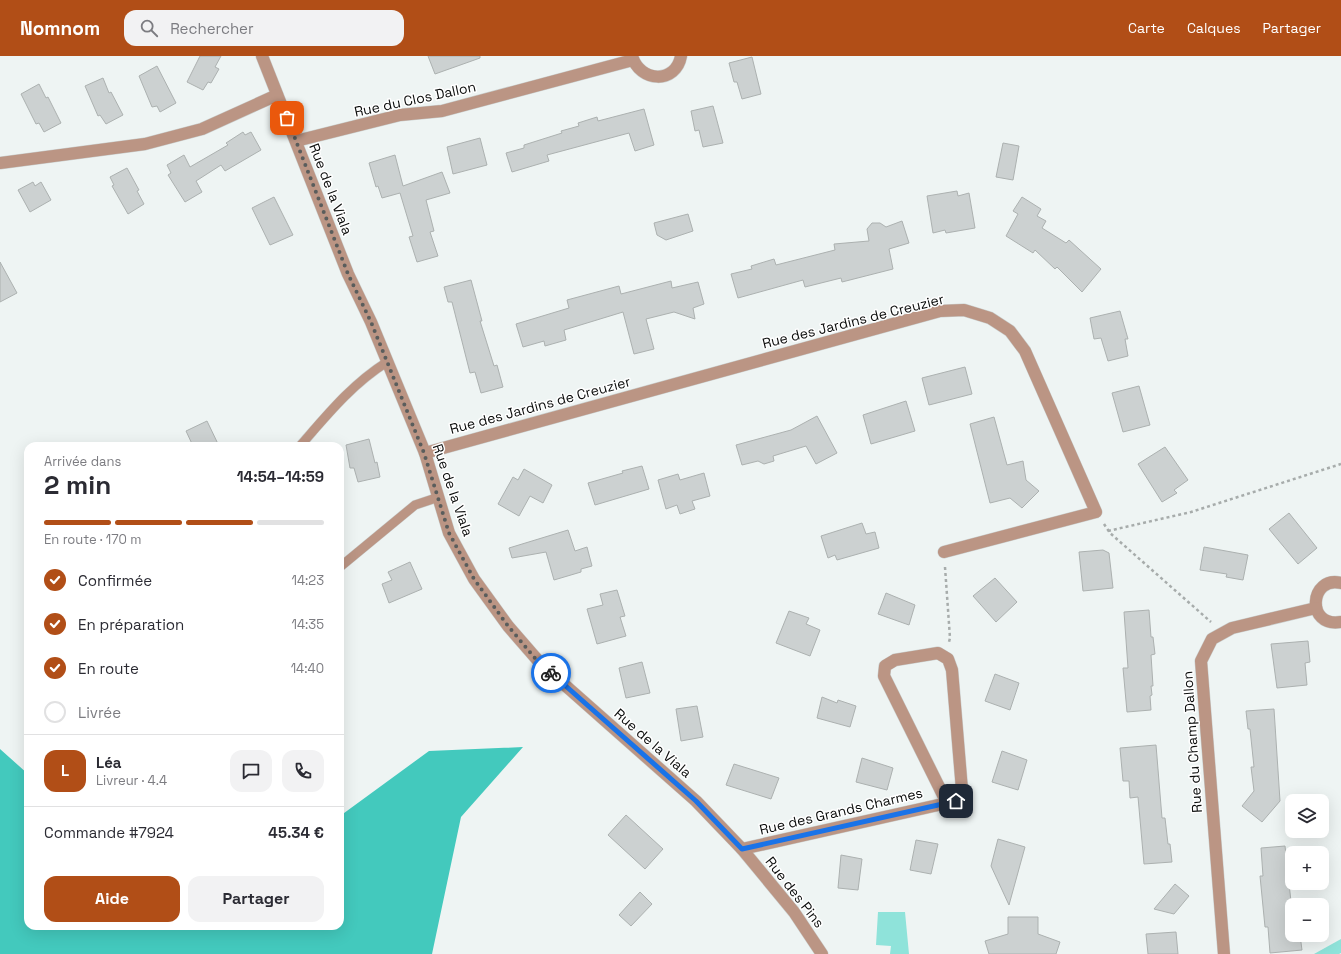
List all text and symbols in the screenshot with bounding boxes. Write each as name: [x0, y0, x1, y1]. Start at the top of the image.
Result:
search box: [124, 10, 404, 46]
text: Nomnom: [20, 16, 100, 41]
icon: search: [138, 17, 160, 39]
text: Rechercher: [170, 19, 254, 38]
text: Carte: [1128, 19, 1165, 37]
text: Calques: [1187, 19, 1241, 37]
text: Partager: [1263, 19, 1321, 37]
street label: Rue du Clos Dallon: [353, 77, 477, 121]
pin: [270, 101, 304, 135]
icon: bag: [276, 107, 298, 129]
street label: Rue de la Viala: [305, 141, 357, 237]
street label: Rue des Jardins de Creuzier: [760, 290, 946, 352]
street label: Rue des Jardins de Creuzier: [448, 372, 632, 438]
street label: Rue de la Viala: [429, 441, 477, 539]
text: Arrivée dans: [44, 453, 121, 470]
text: 14:54–14:59: [237, 467, 324, 486]
text: 2 min: [44, 468, 111, 502]
text: En route · 170 m: [44, 531, 141, 548]
icon: check: [44, 569, 66, 591]
text: Confirmée: [78, 571, 152, 590]
text: 14:23: [292, 572, 324, 589]
icon: check: [44, 613, 66, 635]
text: En préparation: [78, 615, 184, 634]
text: 14:35: [292, 616, 324, 633]
courier: [531, 653, 571, 693]
icon: check: [44, 657, 66, 679]
text: En route: [78, 659, 139, 678]
text: 14:40: [291, 660, 324, 677]
icon: bike: [540, 662, 562, 684]
street label: Rue du Champ Dallon: [1178, 670, 1206, 814]
text: Livrée: [78, 703, 121, 722]
street label: Rue de la Viala: [611, 704, 695, 782]
button: chat: [230, 750, 272, 792]
button: phone: [282, 750, 324, 792]
text: Léa: [96, 753, 121, 772]
text: L: [61, 761, 69, 780]
text: Livreur · 4.4: [96, 772, 167, 789]
street label: Rue des Grands Charmes: [758, 783, 924, 839]
pin: [939, 784, 973, 818]
icon: home: [945, 790, 967, 812]
map controls: [1285, 794, 1329, 942]
button: layers: [1285, 794, 1329, 838]
text: Commande #7924: [44, 823, 174, 842]
text: 45.34 €: [268, 823, 324, 842]
button: +: [1285, 846, 1329, 890]
street label: Rue des Pins: [762, 853, 828, 931]
button: Aide: [44, 876, 180, 922]
button: Partager: [188, 876, 324, 922]
button: −: [1285, 898, 1329, 942]

